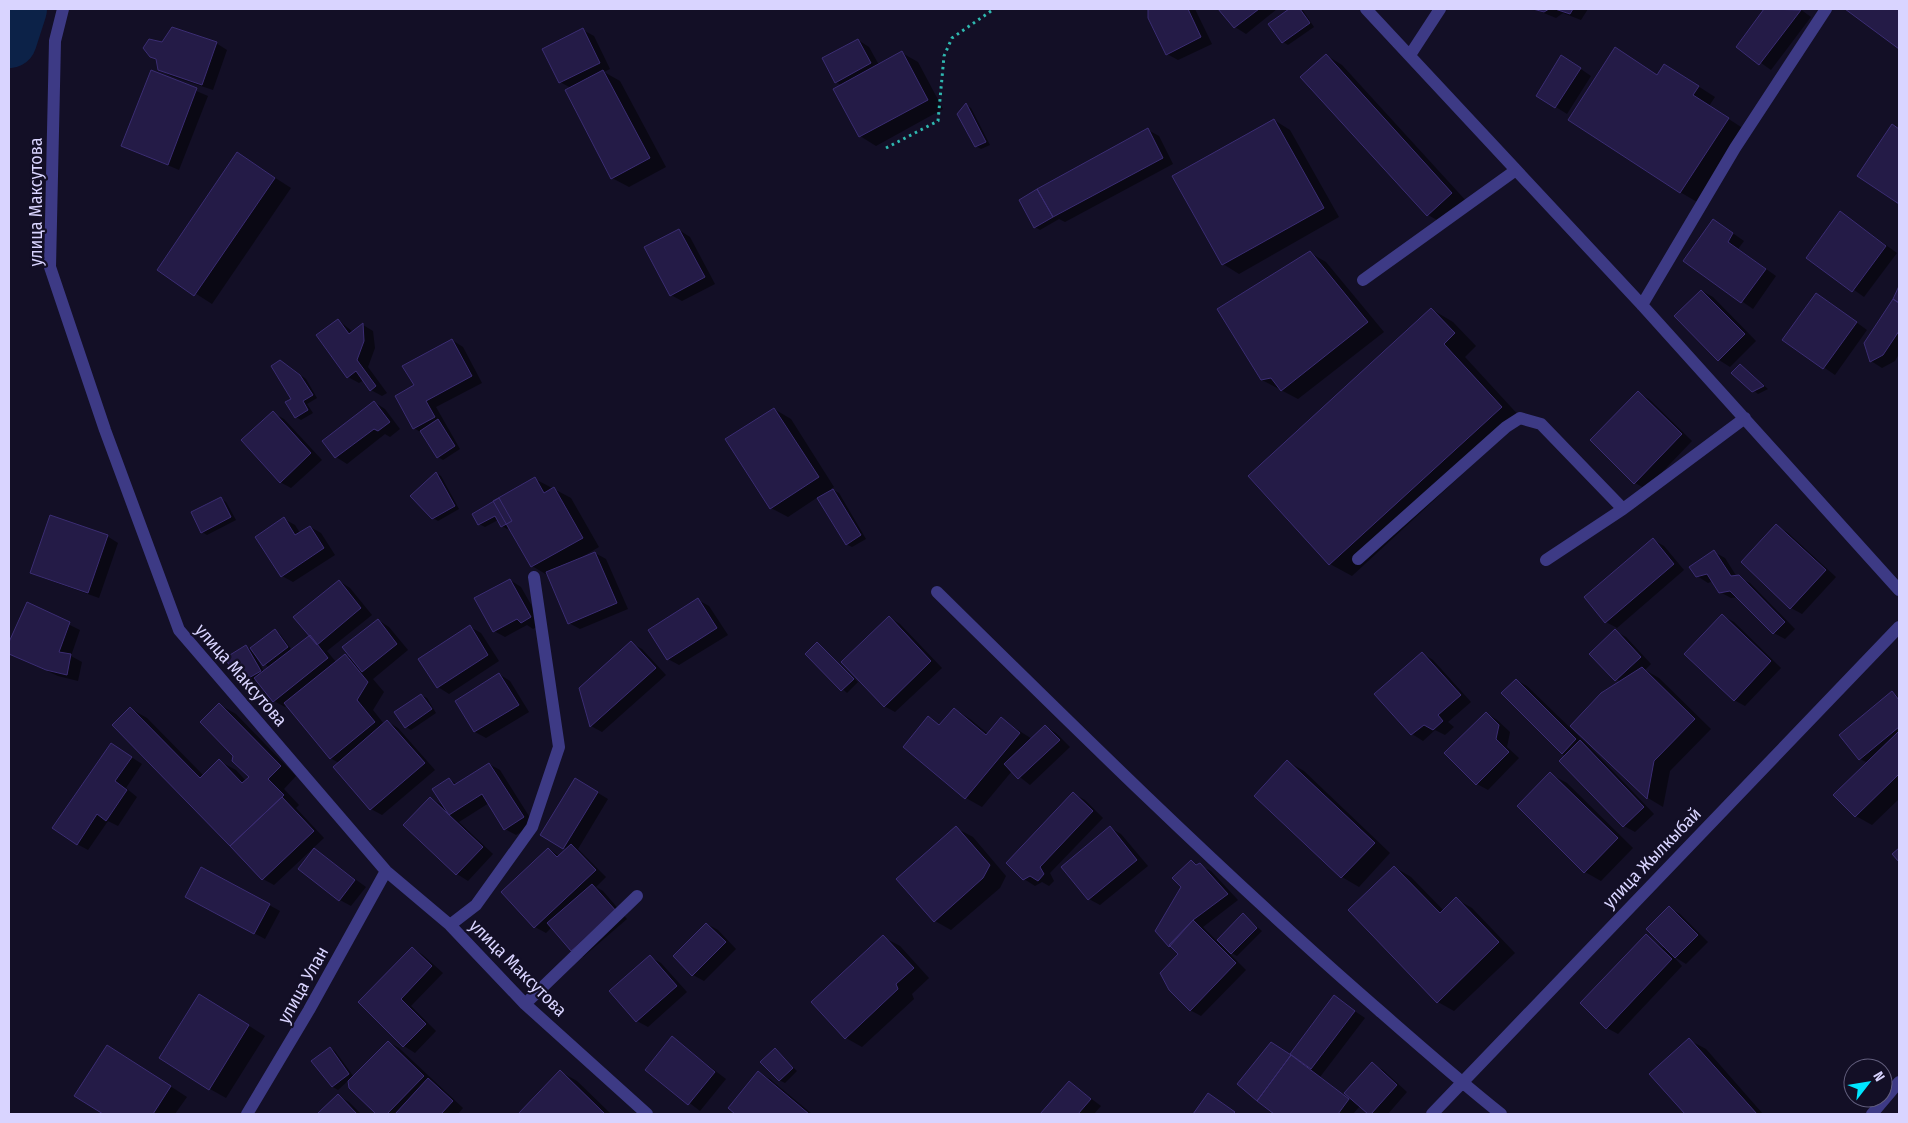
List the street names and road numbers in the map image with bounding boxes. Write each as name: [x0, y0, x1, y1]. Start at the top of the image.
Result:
street label: улица Максутова: [25, 137, 47, 266]
street label: улица Максутова: [190, 619, 292, 731]
street label: улица Жылкыбай: [1598, 803, 1706, 913]
street label: улица Максутова: [465, 915, 571, 1021]
street label: улица Улан: [273, 943, 333, 1027]

